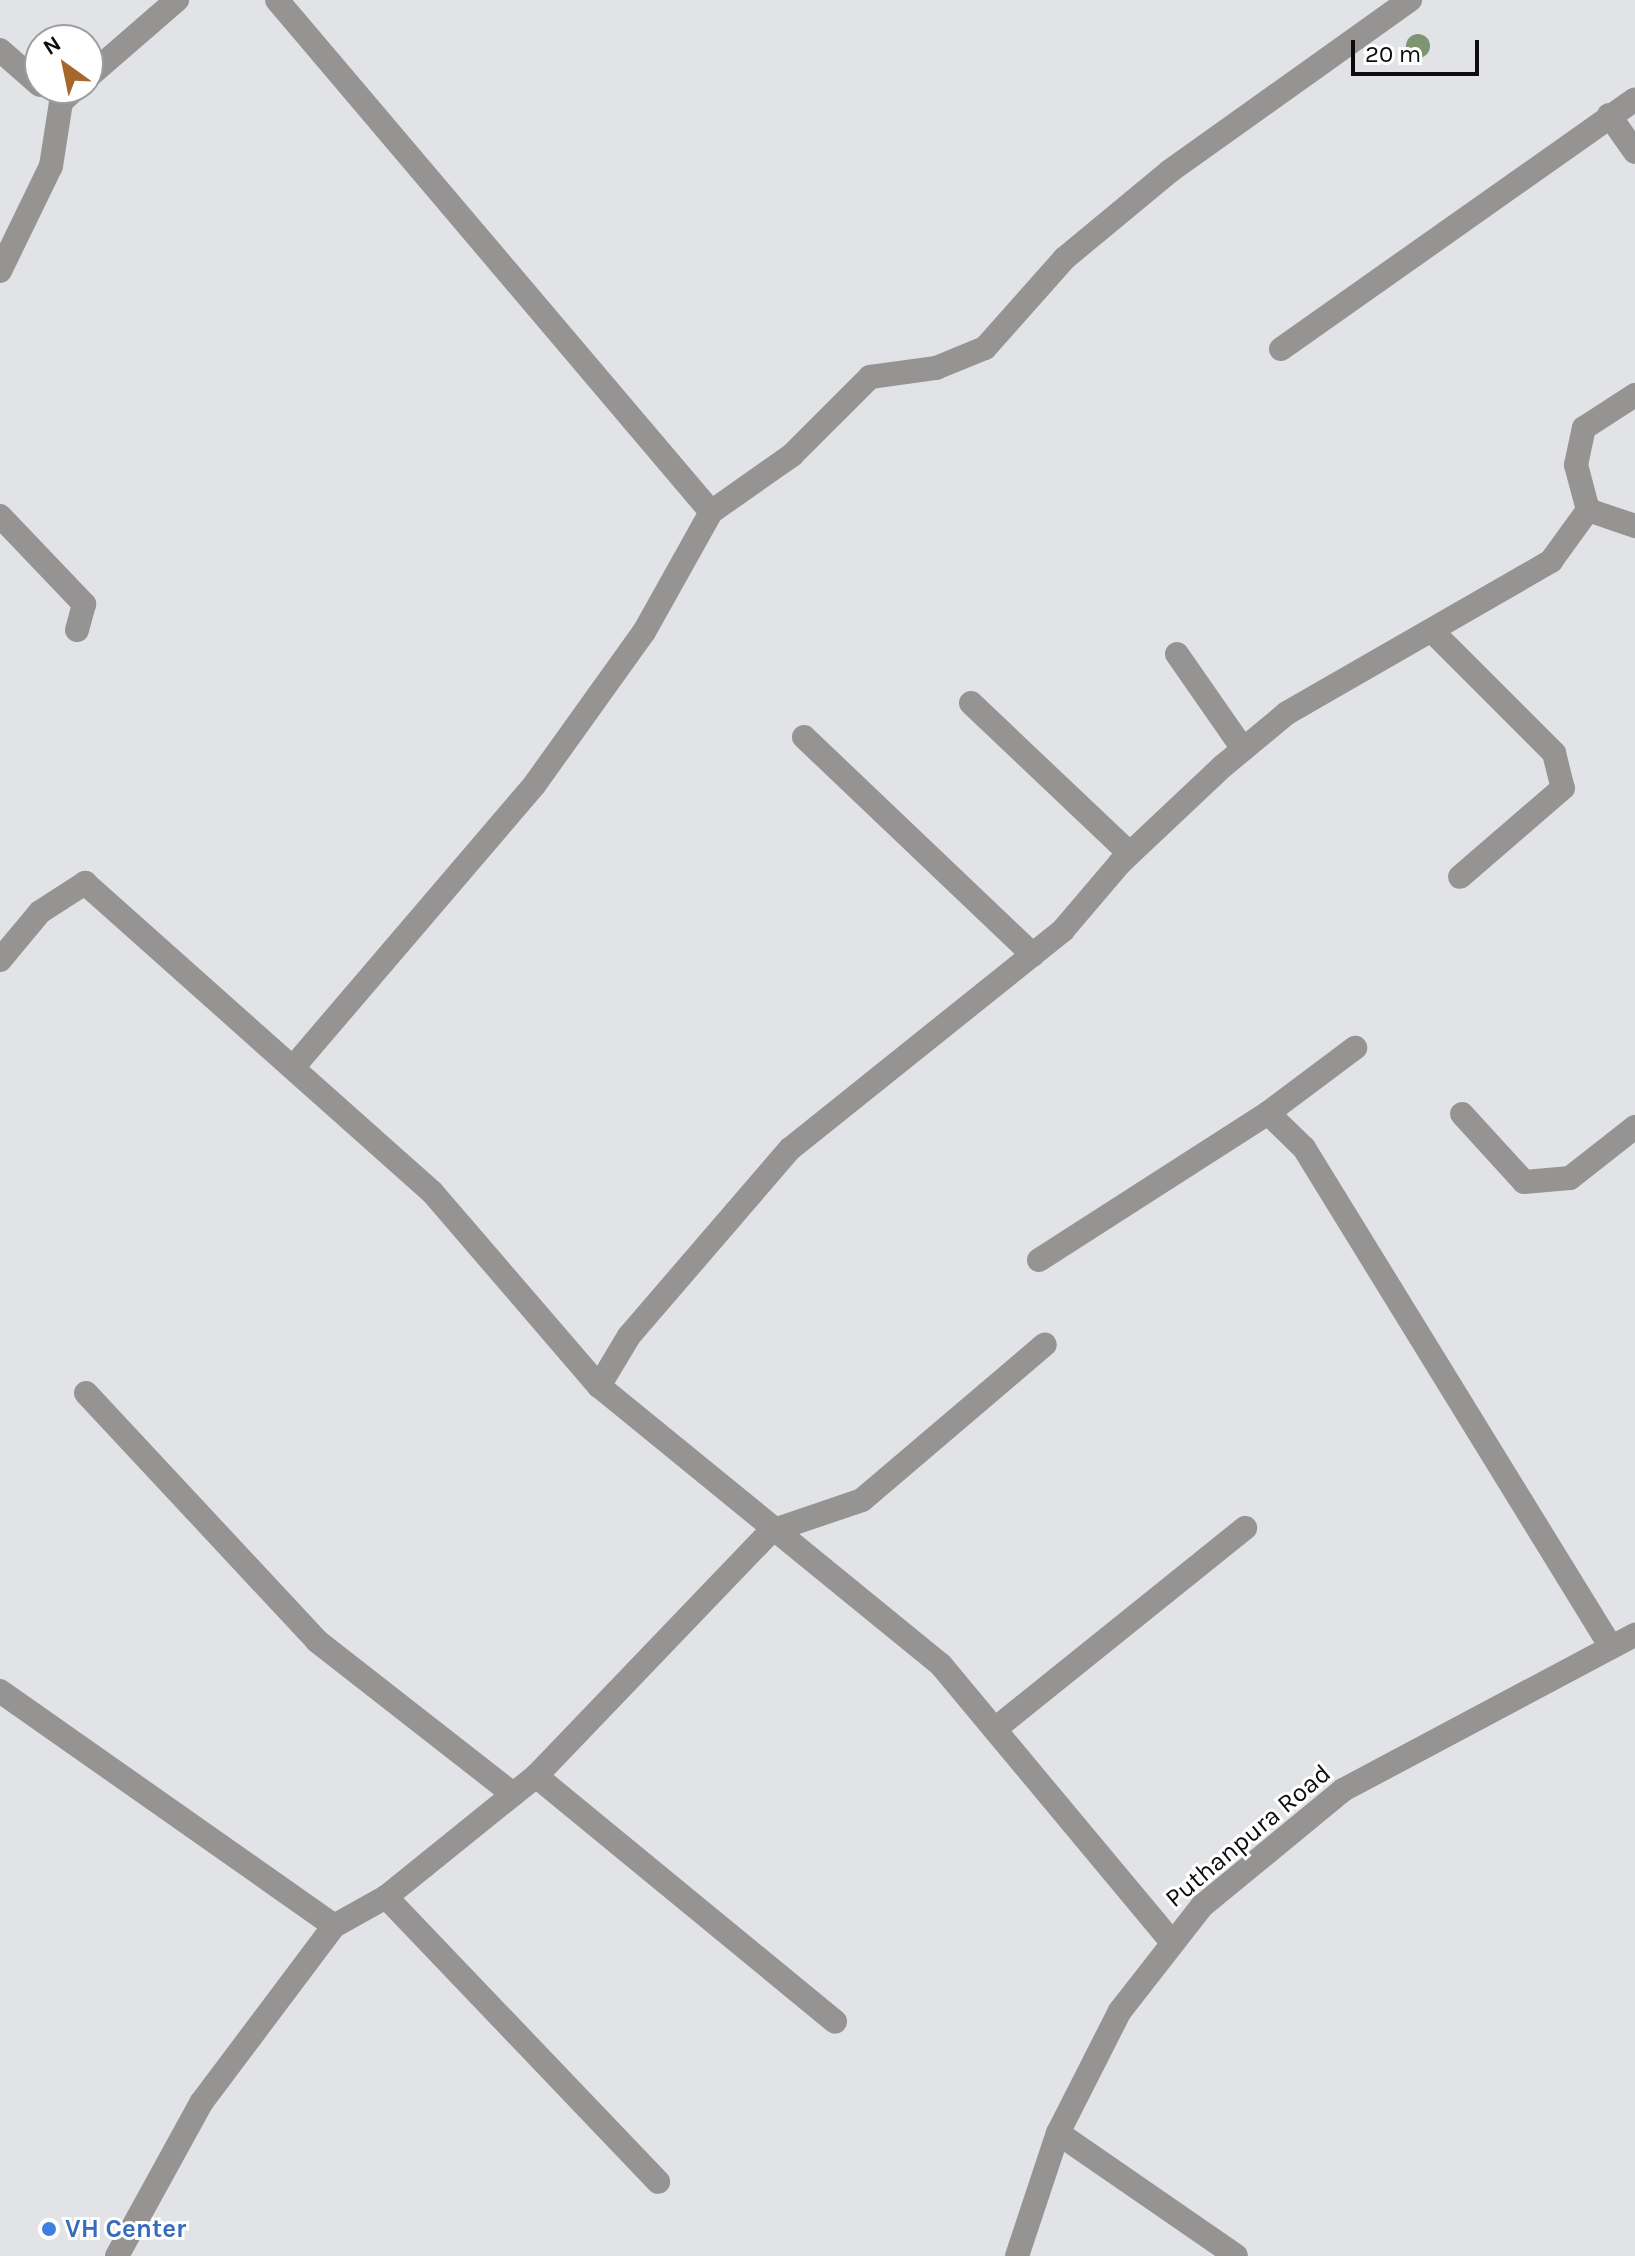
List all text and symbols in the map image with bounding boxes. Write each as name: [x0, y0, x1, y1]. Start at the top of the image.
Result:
north arrow: [24, 24, 104, 104]
scale bar: [1355, 24, 1483, 74]
text: N: [38, 30, 66, 61]
text: 20 m: [1365, 40, 1421, 68]
street label: Puthanpura Road: [1159, 1758, 1337, 1914]
place label: VH Center: [65, 2213, 186, 2245]
marker: VH Center: [40, 2220, 58, 2238]

